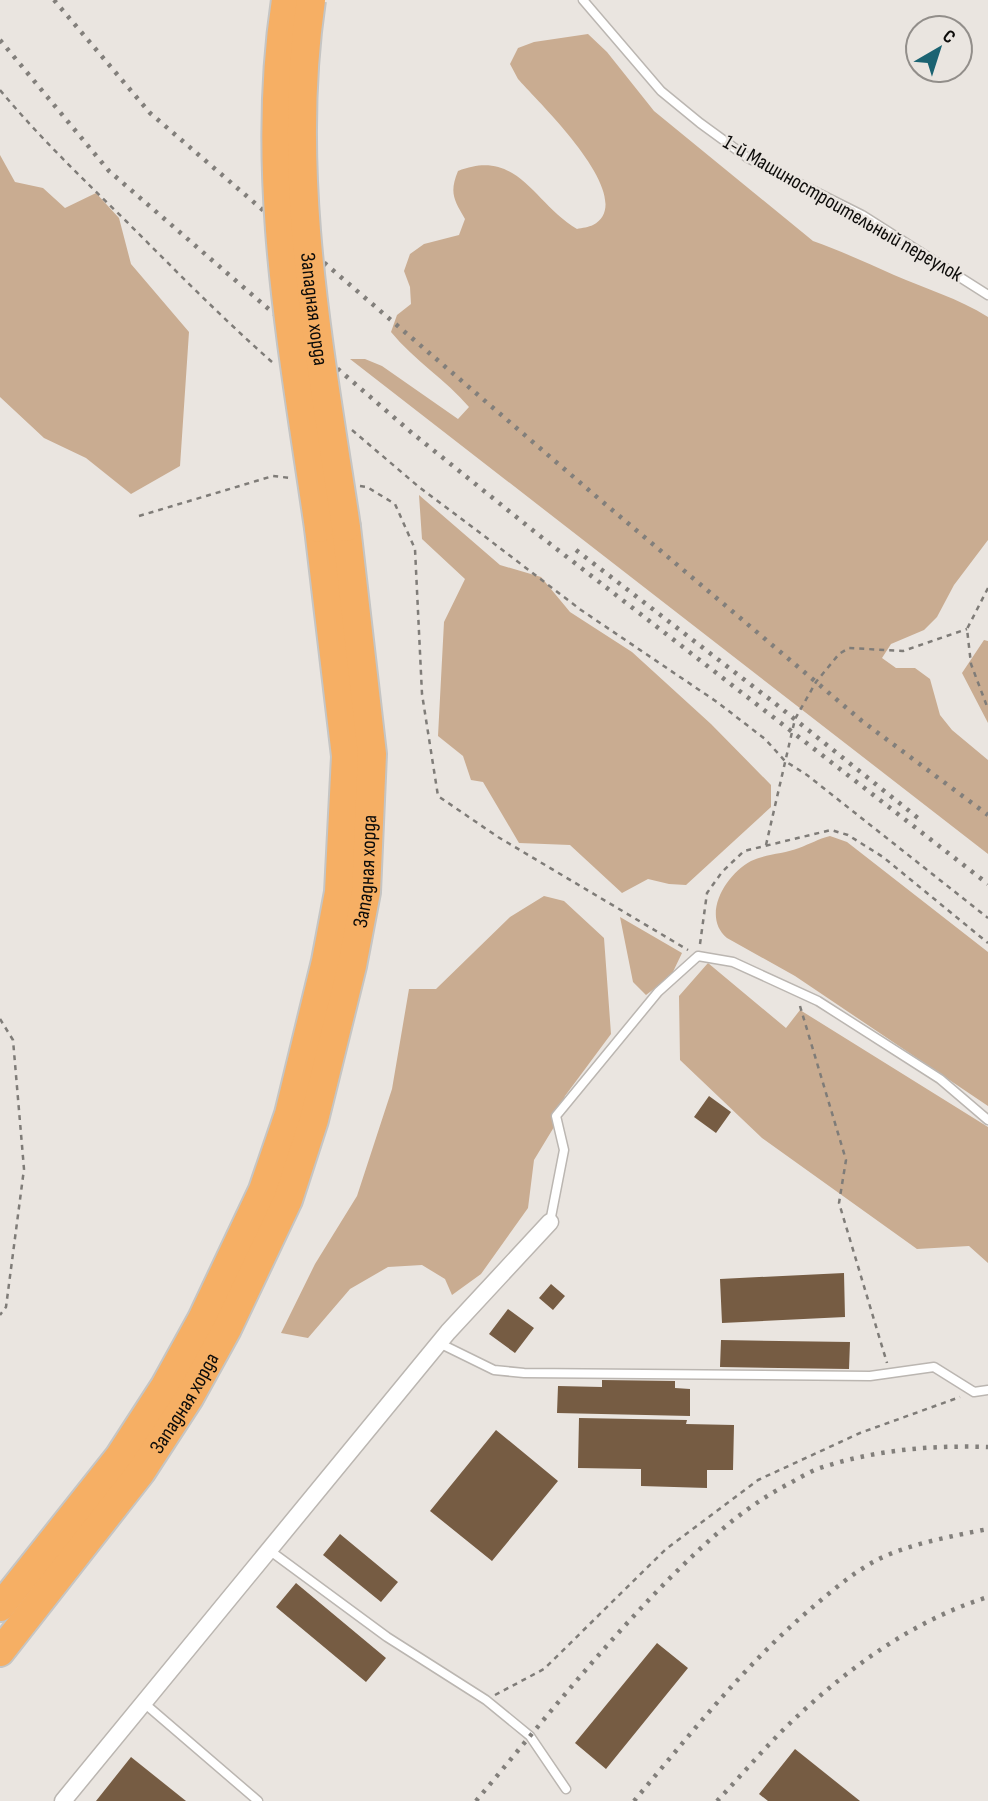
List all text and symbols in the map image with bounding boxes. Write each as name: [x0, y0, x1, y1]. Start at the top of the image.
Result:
north arrow: [904, 14, 974, 84]
text: С: [938, 25, 960, 49]
street label: 1-й Машиностроительный переулок: [719, 130, 967, 287]
street label: Западная хорда: [295, 252, 333, 367]
street label: Западная хорда: [348, 814, 382, 930]
street label: Западная хорда: [144, 1349, 224, 1458]

